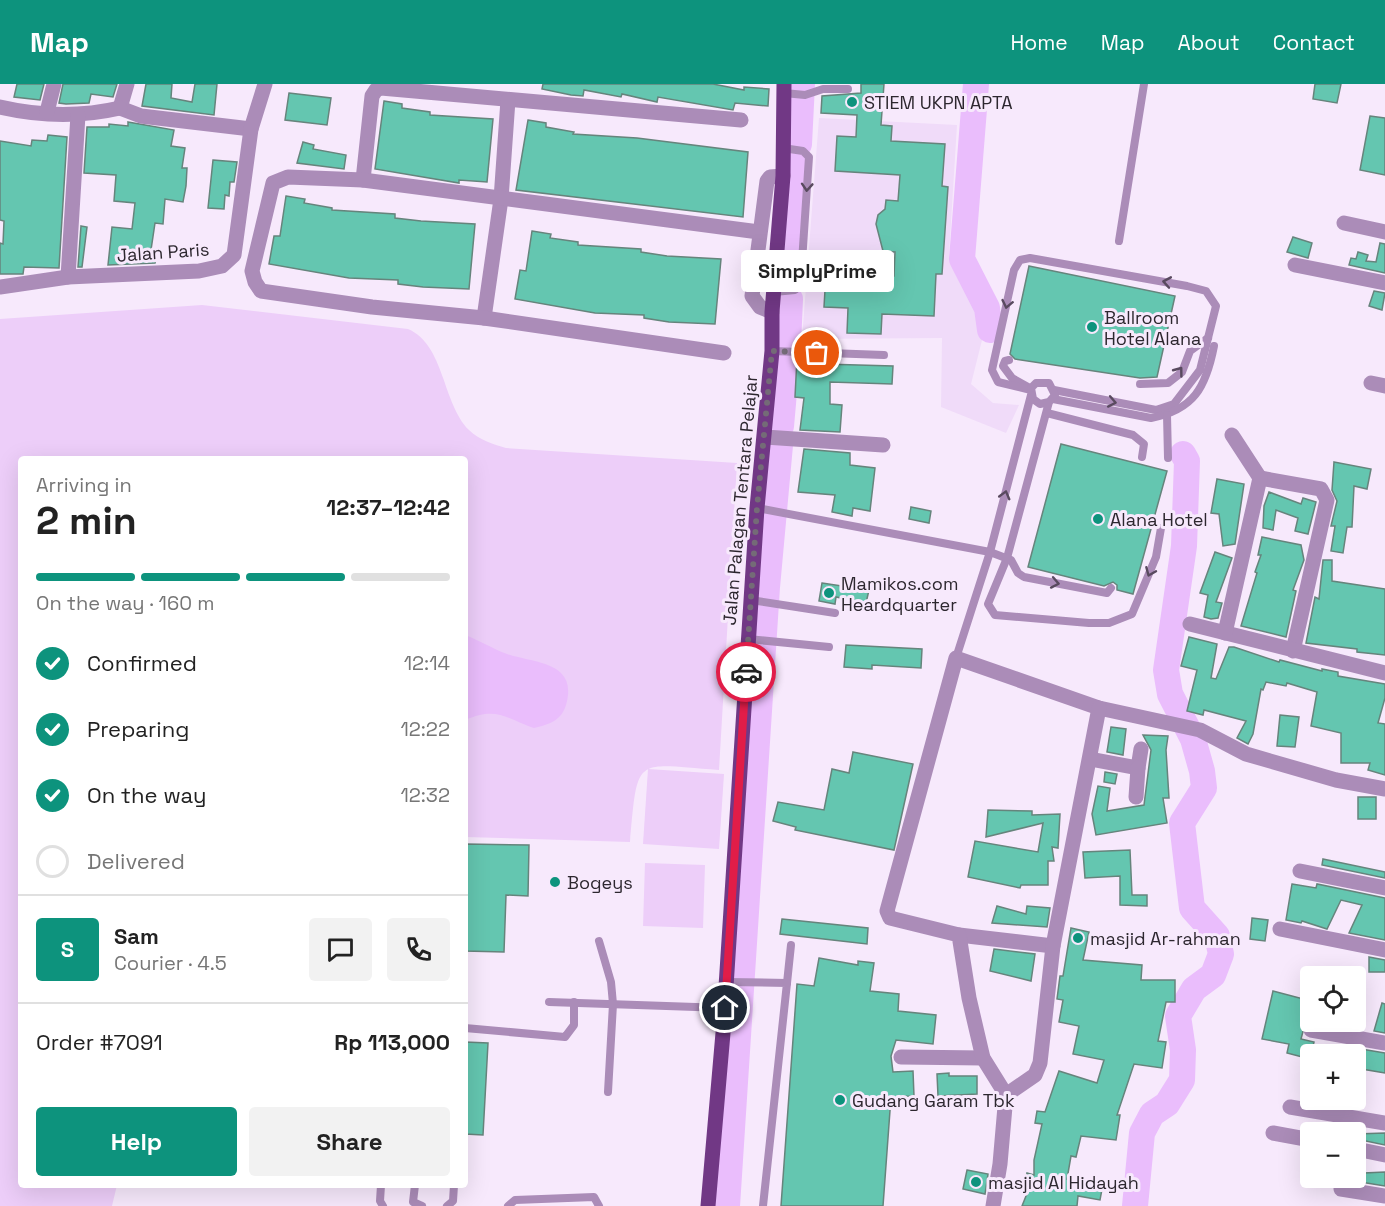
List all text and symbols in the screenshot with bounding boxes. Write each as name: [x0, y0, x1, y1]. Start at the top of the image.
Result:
text: Map: [30, 24, 89, 60]
text: Home: [1010, 29, 1068, 56]
text: Map: [1101, 29, 1145, 56]
text: About: [1178, 29, 1240, 56]
text: Contact: [1273, 29, 1355, 56]
place label: STIEM UKPN APTA: [864, 91, 1013, 114]
marker: STIEM UKPN APTA: [845, 95, 859, 109]
one-way arrow: [800, 183, 813, 192]
street label: Jalan Paris: [116, 237, 210, 267]
callout: SimplyPrime: [740, 251, 894, 293]
text: SimplyPrime: [758, 258, 877, 284]
one-way arrow: [1162, 277, 1171, 289]
one-way arrow: [1001, 298, 1014, 308]
place label: Ballroom Hotel Alana: [1104, 306, 1201, 350]
marker: Ballroom Hotel Alana: [1085, 320, 1099, 334]
pin: [791, 327, 842, 378]
icon: bag: [800, 336, 833, 369]
one-way arrow: [1172, 367, 1183, 378]
street label: Jalan Palagan Tentara Pelajar: [718, 374, 762, 626]
one-way arrow: [1107, 395, 1117, 408]
text: Arriving in: [36, 472, 132, 498]
one-way arrow: [998, 490, 1010, 501]
text: 12:37–12:42: [326, 493, 450, 521]
text: 2 min: [36, 496, 137, 545]
place label: Alana Hotel: [1110, 508, 1208, 531]
marker: Alana Hotel: [1091, 512, 1105, 526]
one-way arrow: [1145, 566, 1157, 577]
place label: Mamikos.com Heardquarter: [841, 572, 958, 616]
one-way arrow: [1050, 576, 1060, 589]
marker: Mamikos.com Heardquarter: [822, 586, 836, 600]
text: On the way · 160 m: [36, 590, 214, 616]
courier: [716, 642, 776, 702]
icon: check: [36, 647, 69, 680]
text: Confirmed: [87, 649, 197, 677]
text: 12:14: [404, 650, 450, 676]
icon: car: [730, 656, 763, 689]
icon: check: [36, 713, 69, 746]
text: Preparing: [87, 715, 189, 743]
text: 12:22: [400, 716, 450, 742]
icon: check: [36, 779, 69, 812]
text: On the way: [87, 781, 206, 809]
text: 12:32: [400, 782, 450, 808]
text: Delivered: [87, 847, 185, 875]
place label: Bogeys: [567, 871, 633, 894]
marker: Bogeys: [548, 875, 562, 889]
button: chat: [309, 918, 372, 981]
button: phone: [387, 918, 450, 981]
text: Sam: [114, 922, 159, 950]
place label: masjid Ar-rahman: [1090, 927, 1241, 950]
marker: masjid Ar-rahman: [1071, 931, 1085, 945]
text: S: [61, 935, 74, 963]
text: Courier · 4.5: [114, 950, 227, 976]
map controls: [1300, 966, 1366, 1188]
button: locate: [1300, 966, 1366, 1032]
pin: [699, 982, 750, 1033]
icon: home: [708, 991, 741, 1024]
text: Order #7091: [36, 1028, 163, 1056]
text: Rp 113,000: [334, 1028, 450, 1056]
button: +: [1300, 1044, 1366, 1110]
place label: Gudang Garam Tbk: [852, 1089, 1015, 1112]
marker: Gudang Garam Tbk: [833, 1093, 847, 1107]
button: Help: [36, 1107, 237, 1176]
button: Share: [249, 1107, 450, 1176]
button: −: [1300, 1122, 1366, 1188]
place label: masjid Al Hidayah: [988, 1171, 1139, 1194]
marker: masjid Al Hidayah: [969, 1175, 983, 1189]

